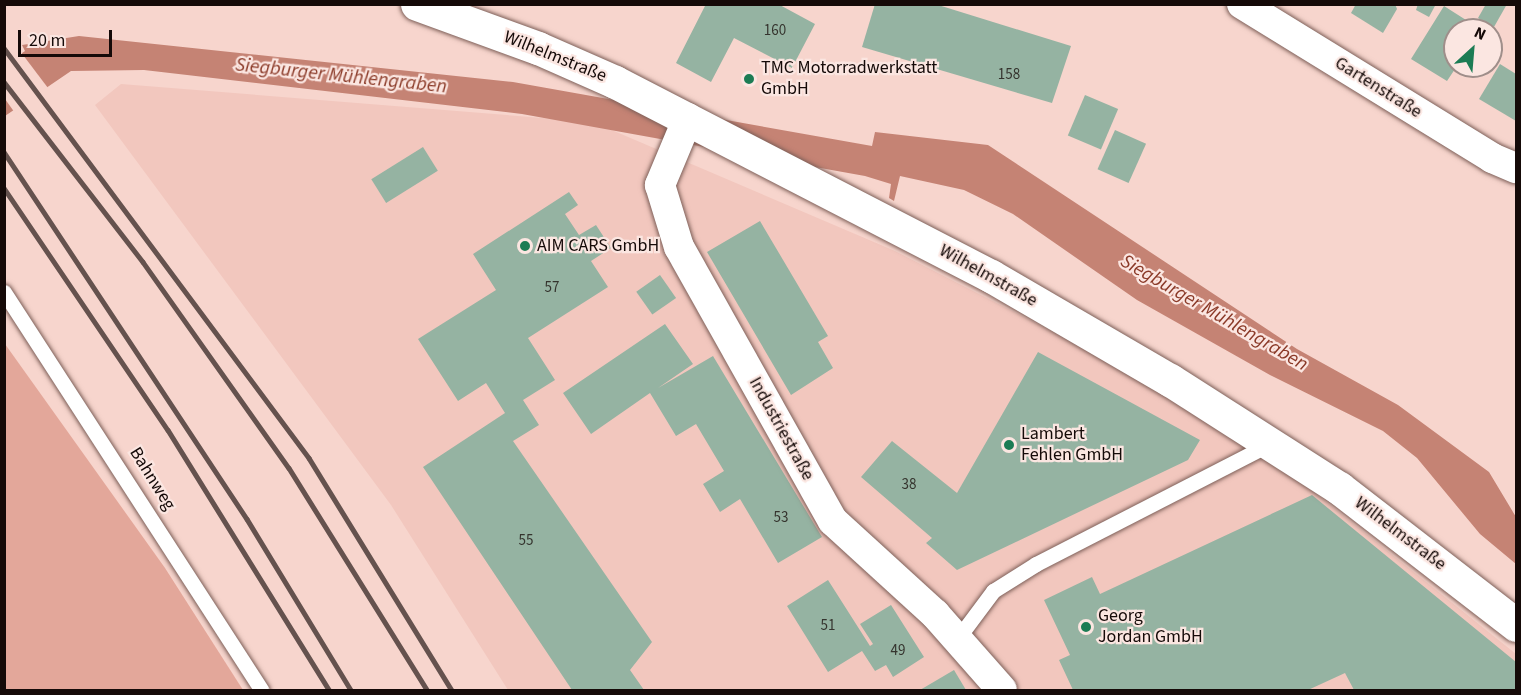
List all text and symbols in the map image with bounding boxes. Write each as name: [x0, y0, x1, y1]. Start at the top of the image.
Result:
scale bar: [21, 18, 116, 56]
north arrow: [1443, 18, 1503, 78]
text: N: [1470, 21, 1490, 46]
house number: 160: [764, 22, 786, 40]
street label: Wilhelmstraße: [500, 27, 610, 87]
text: 20 m: [29, 28, 65, 53]
water label: Siegburger Mühlengraben: [234, 53, 448, 99]
street label: Gartenstraße: [1331, 53, 1425, 123]
place label: TMC Motorradwerkstatt GmbH: [761, 58, 937, 100]
house number: 158: [998, 66, 1020, 84]
marker: TMC Motorradwerkstatt GmbH: [742, 72, 756, 86]
place label: AIM CARS GmbH: [537, 235, 659, 257]
marker: AIM CARS GmbH: [518, 239, 532, 253]
street label: Wilhelmstraße: [935, 240, 1041, 312]
water label: Siegburger Mühlengraben: [1116, 249, 1312, 377]
house number: 57: [545, 279, 559, 297]
street label: Industriestraße: [744, 374, 818, 484]
place label: Lambert Fehlen GmbH: [1021, 424, 1123, 466]
marker: Lambert Fehlen GmbH: [1002, 438, 1016, 452]
street label: Bahnweg: [124, 444, 180, 514]
house number: 38: [902, 476, 916, 494]
street label: Wilhelmstraße: [1350, 493, 1450, 575]
house number: 53: [774, 509, 788, 527]
house number: 55: [519, 532, 533, 550]
place label: Georg Jordan GmbH: [1098, 606, 1203, 648]
house number: 51: [821, 617, 835, 635]
marker: Georg Jordan GmbH: [1079, 620, 1093, 634]
house number: 49: [891, 642, 905, 660]

